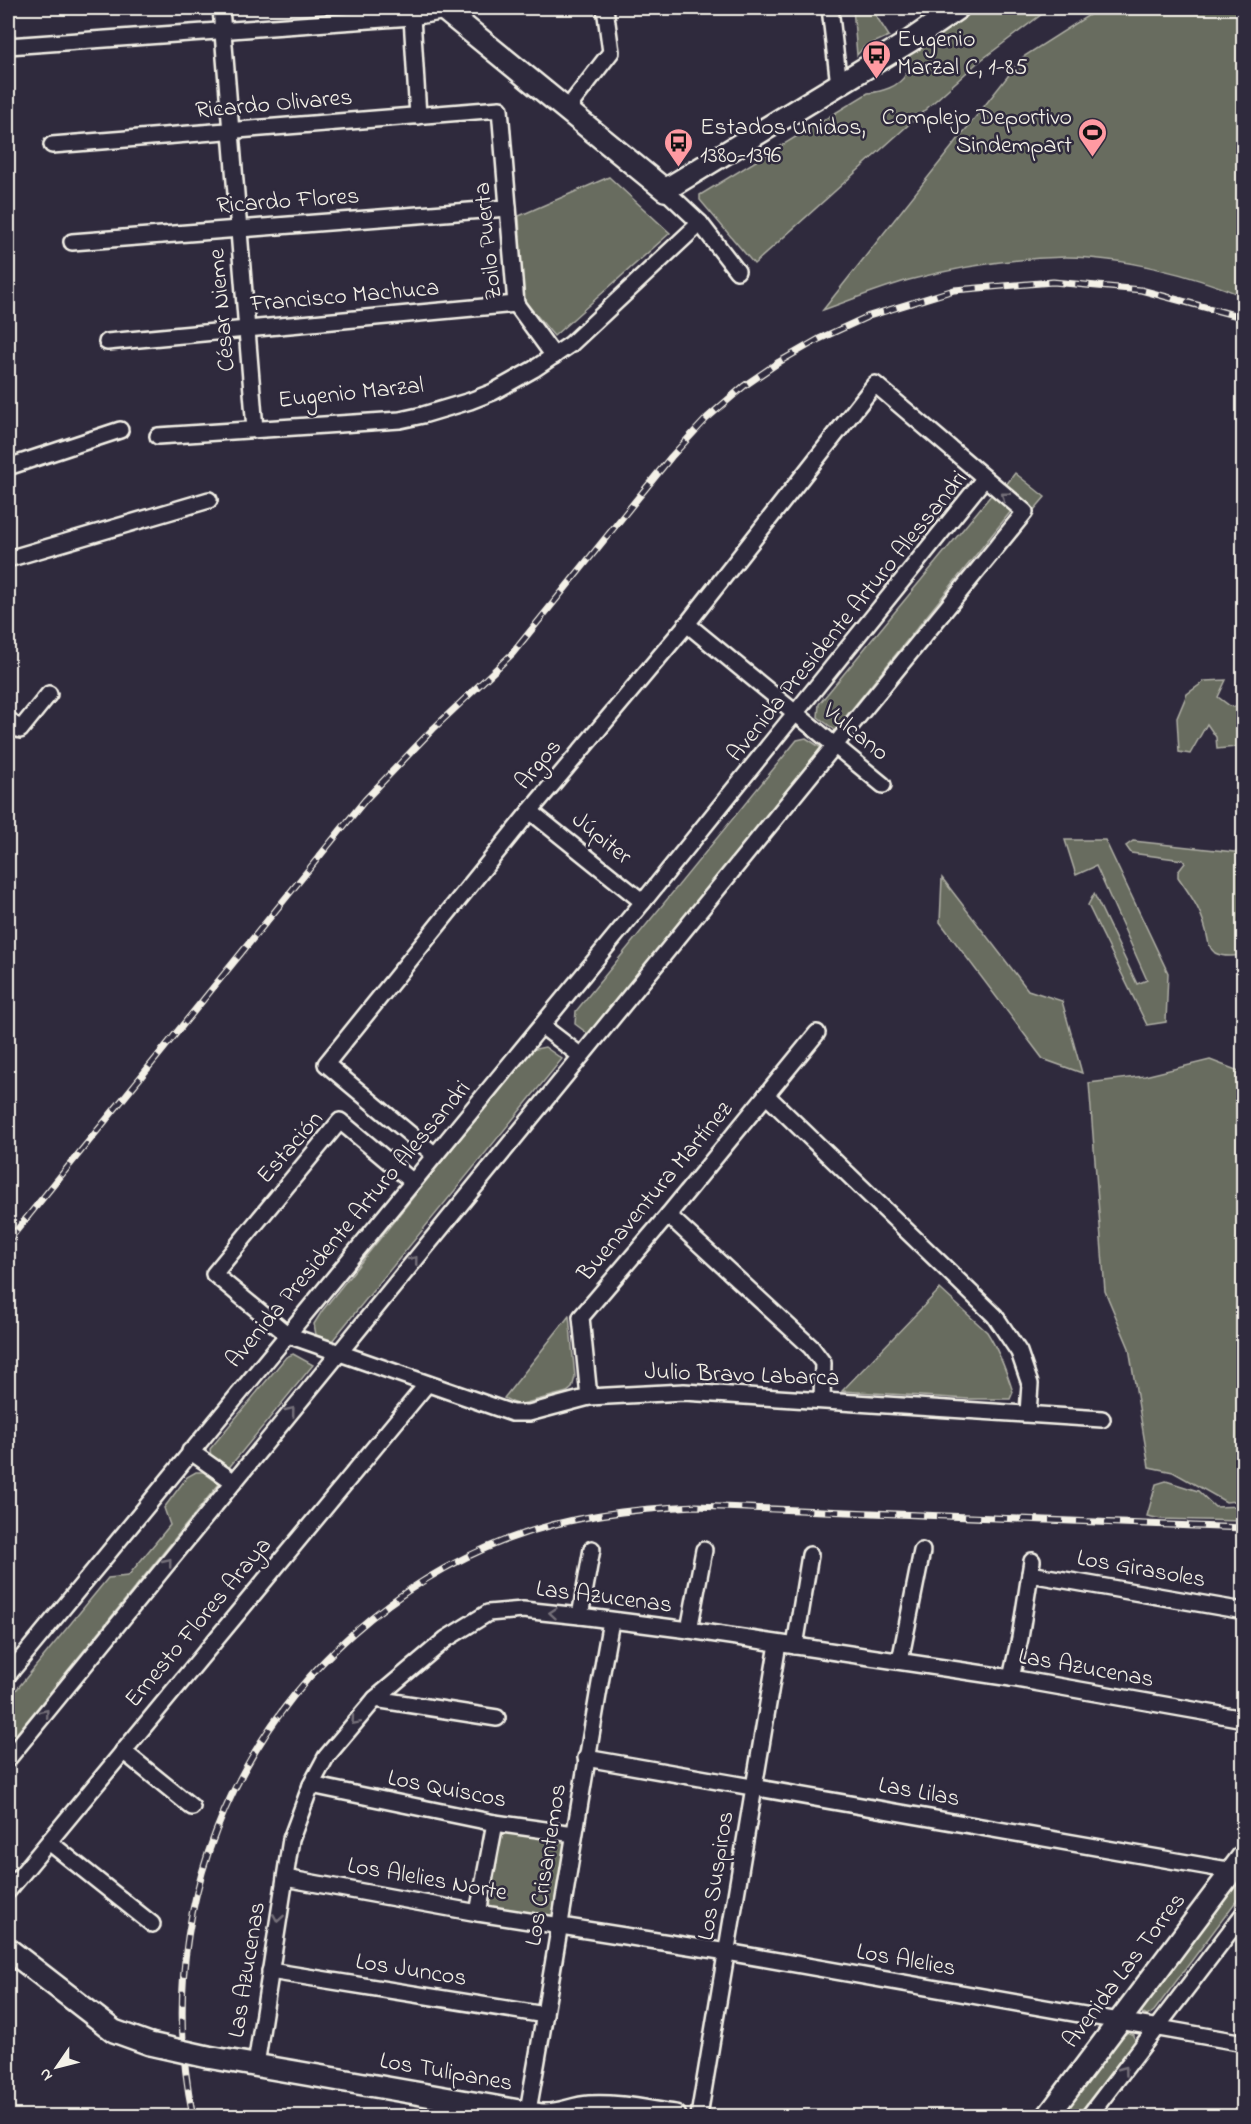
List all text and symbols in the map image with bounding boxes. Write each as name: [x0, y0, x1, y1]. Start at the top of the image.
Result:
place label: Eugenio Marzal C, 1-85: [897, 23, 1028, 86]
bus stop icon: Eugenio Marzal C, 1-85: [860, 38, 892, 80]
street label: Ricardo Olivares: [194, 81, 354, 129]
place label: Complejo Deportivo Sindempart: [882, 101, 1072, 164]
place label: Estados Unidos, 1380-1396: [700, 111, 866, 174]
sports icon: Complejo Deportivo Sindempart: [1077, 116, 1109, 158]
bus stop icon: Estados Unidos, 1380-1396: [663, 126, 695, 168]
street label: Ricardo Flores: [215, 180, 361, 224]
street label: Zoilo Puerta: [465, 180, 513, 302]
street label: César Nieme: [200, 247, 246, 373]
street label: Francisco Machuca: [248, 271, 441, 323]
street label: Eugenio Marzal: [276, 369, 426, 419]
street label: Avenida Presidente Arturo Alessandri: [719, 464, 977, 770]
one-way arrow: [1001, 492, 1012, 503]
street label: Vulcano: [813, 695, 896, 771]
street label: Argos: [507, 732, 571, 798]
street label: Júpiter: [563, 804, 639, 875]
street label: Avenida Presidente Arturo Alessandri: [218, 1074, 480, 1376]
street label: Buenaventura Martínez: [569, 1093, 743, 1291]
street label: Estación: [249, 1104, 333, 1192]
one-way arrow: [407, 1256, 418, 1267]
street label: Julio Bravo Labarca: [644, 1355, 840, 1397]
one-way arrow: [284, 1407, 295, 1418]
street label: Ernesto Flores Araya: [117, 1530, 282, 1717]
street label: Los Girasoles: [1074, 1541, 1208, 1599]
one-way arrow: [161, 1558, 172, 1569]
street label: Las Azucenas: [534, 1572, 674, 1624]
one-way arrow: [548, 1607, 558, 1620]
street label: Las Azucenas: [1016, 1640, 1156, 1698]
one-way arrow: [37, 1709, 48, 1720]
one-way arrow: [352, 1714, 363, 1725]
street label: Los Quiscos: [384, 1761, 510, 1819]
street label: Las Lilas: [875, 1769, 963, 1817]
street label: Los Crisantemos: [517, 1781, 577, 1949]
street label: Los Suspiros: [690, 1809, 744, 1943]
street label: Los Alelies Norte: [344, 1849, 510, 1911]
street label: Avenida Las Torres: [1055, 1886, 1195, 2056]
street label: Las Azucenas: [220, 1900, 276, 2040]
one-way arrow: [273, 1913, 285, 1923]
street label: Los Alelies: [853, 1935, 959, 1987]
street label: Los Juncos: [353, 1945, 469, 1997]
north arrow: [27, 2037, 87, 2097]
street label: Los Tulipanes: [377, 2044, 515, 2102]
text: N: [33, 2063, 59, 2086]
one-way arrow: [1117, 2066, 1128, 2077]

